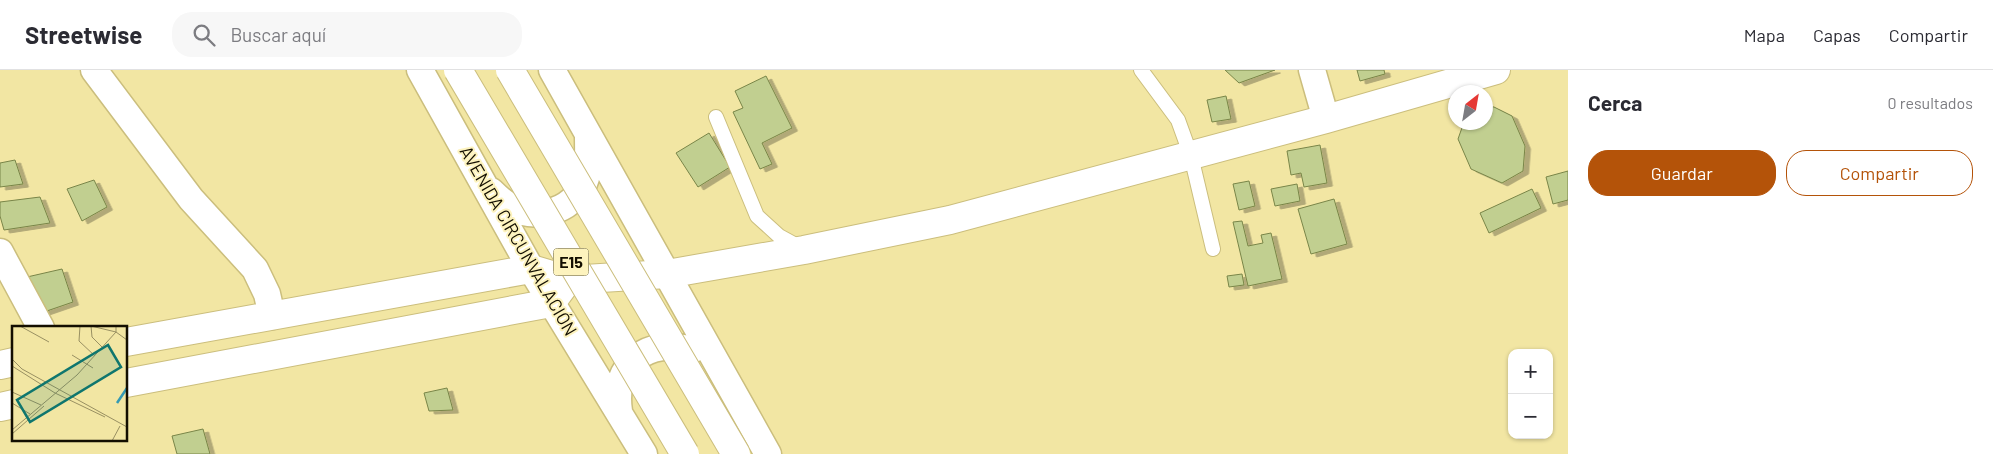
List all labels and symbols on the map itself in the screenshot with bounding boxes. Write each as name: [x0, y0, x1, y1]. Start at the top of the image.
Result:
north arrow: [1448, 85, 1493, 130]
street label: AVENIDA CIRCUNVALACIÓN: [456, 142, 582, 339]
road number: E15: [554, 248, 588, 276]
inset map: [12, 326, 128, 442]

